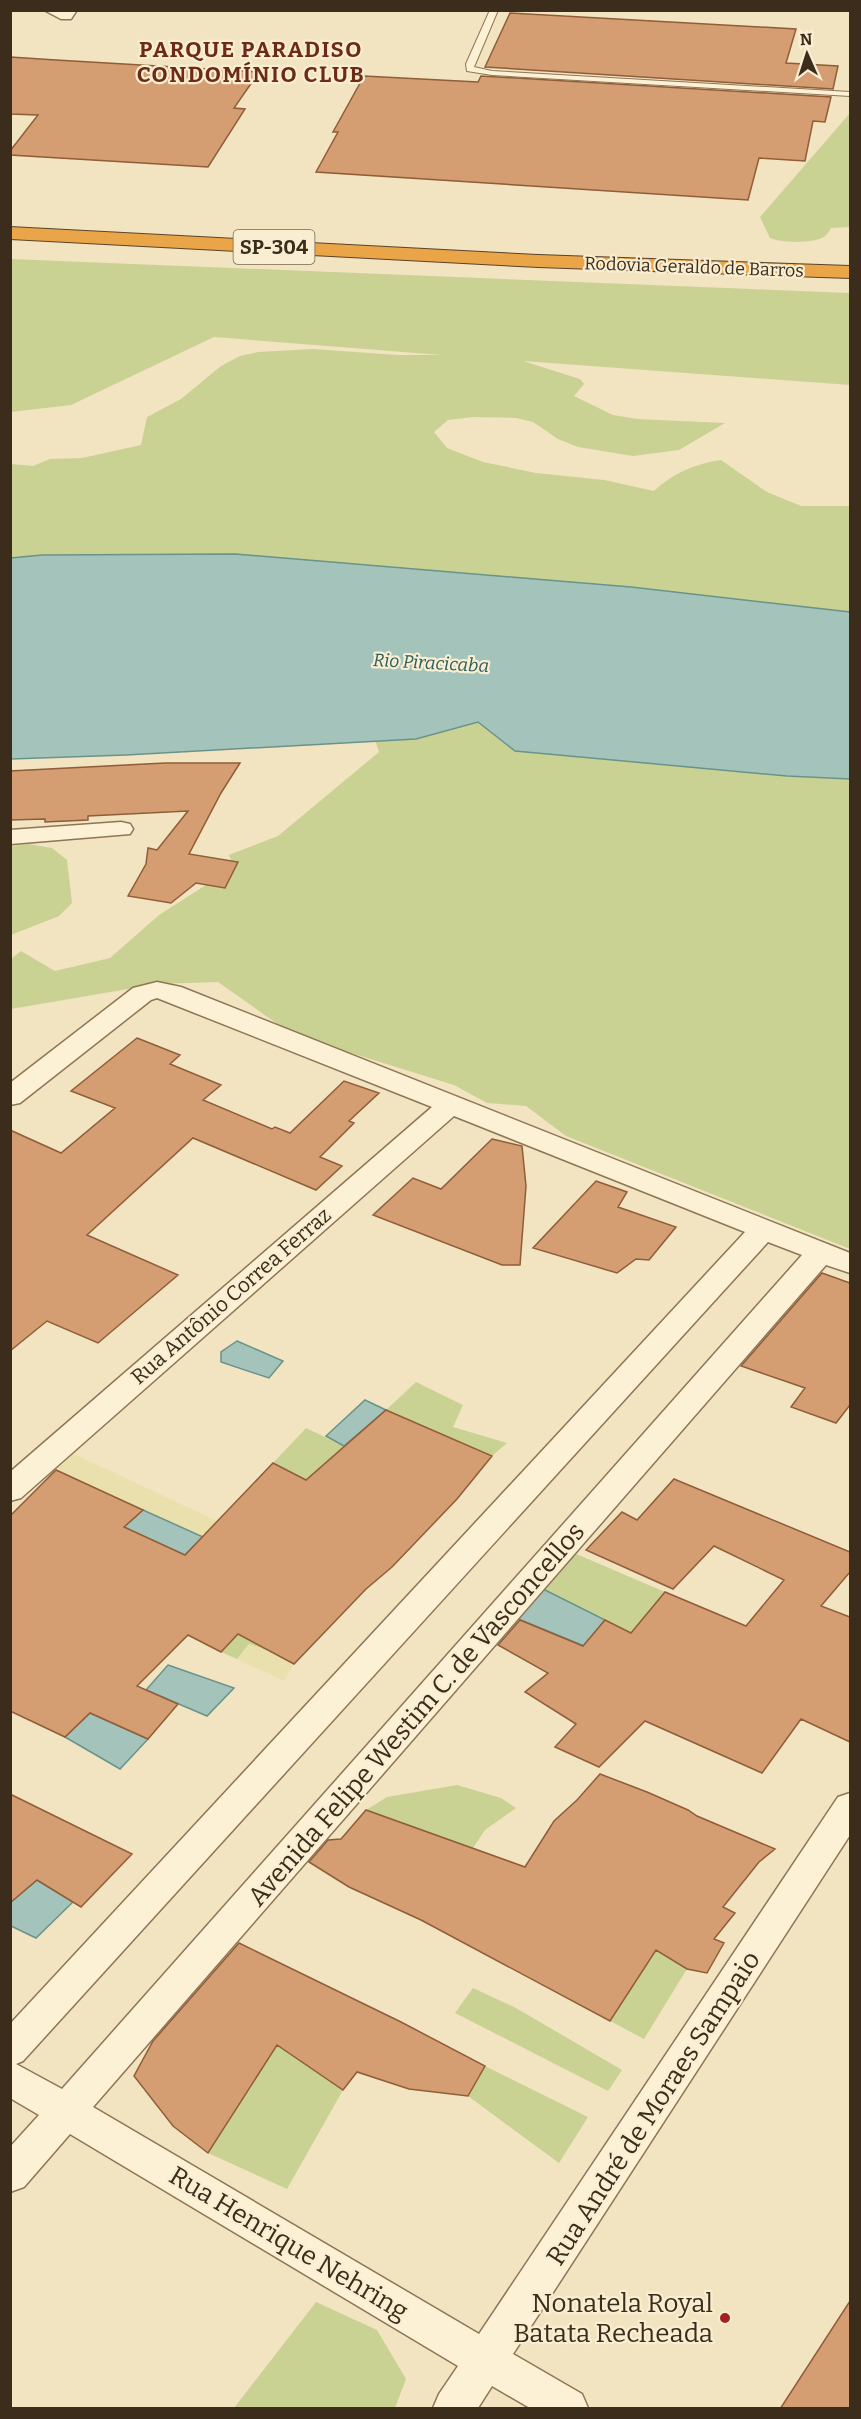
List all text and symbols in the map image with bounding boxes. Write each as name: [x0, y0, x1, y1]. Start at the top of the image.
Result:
north arrow: [777, 24, 837, 84]
text: N: [800, 30, 813, 49]
district label: PARQUE PARADISO CONDOMÍNIO CLUB: [137, 36, 365, 88]
road number: SP-304: [234, 230, 314, 264]
street label: Rodovia Geraldo de Barros: [584, 252, 804, 282]
water label: Rio Piracicaba: [372, 649, 490, 677]
street label: Rua Antônio Correa Ferraz: [126, 1202, 336, 1390]
street label: Avenida Felipe Westim C. de Vasconcellos: [241, 1516, 591, 1912]
street label: Rua André de Moraes Sampaio: [540, 1945, 767, 2271]
street label: Rua Henrique Nehring: [164, 2160, 414, 2327]
place label: Nonatela Royal Batata Recheada: [513, 2288, 713, 2349]
marker: Nonatela Royal Batata Recheada: [718, 2311, 732, 2325]

